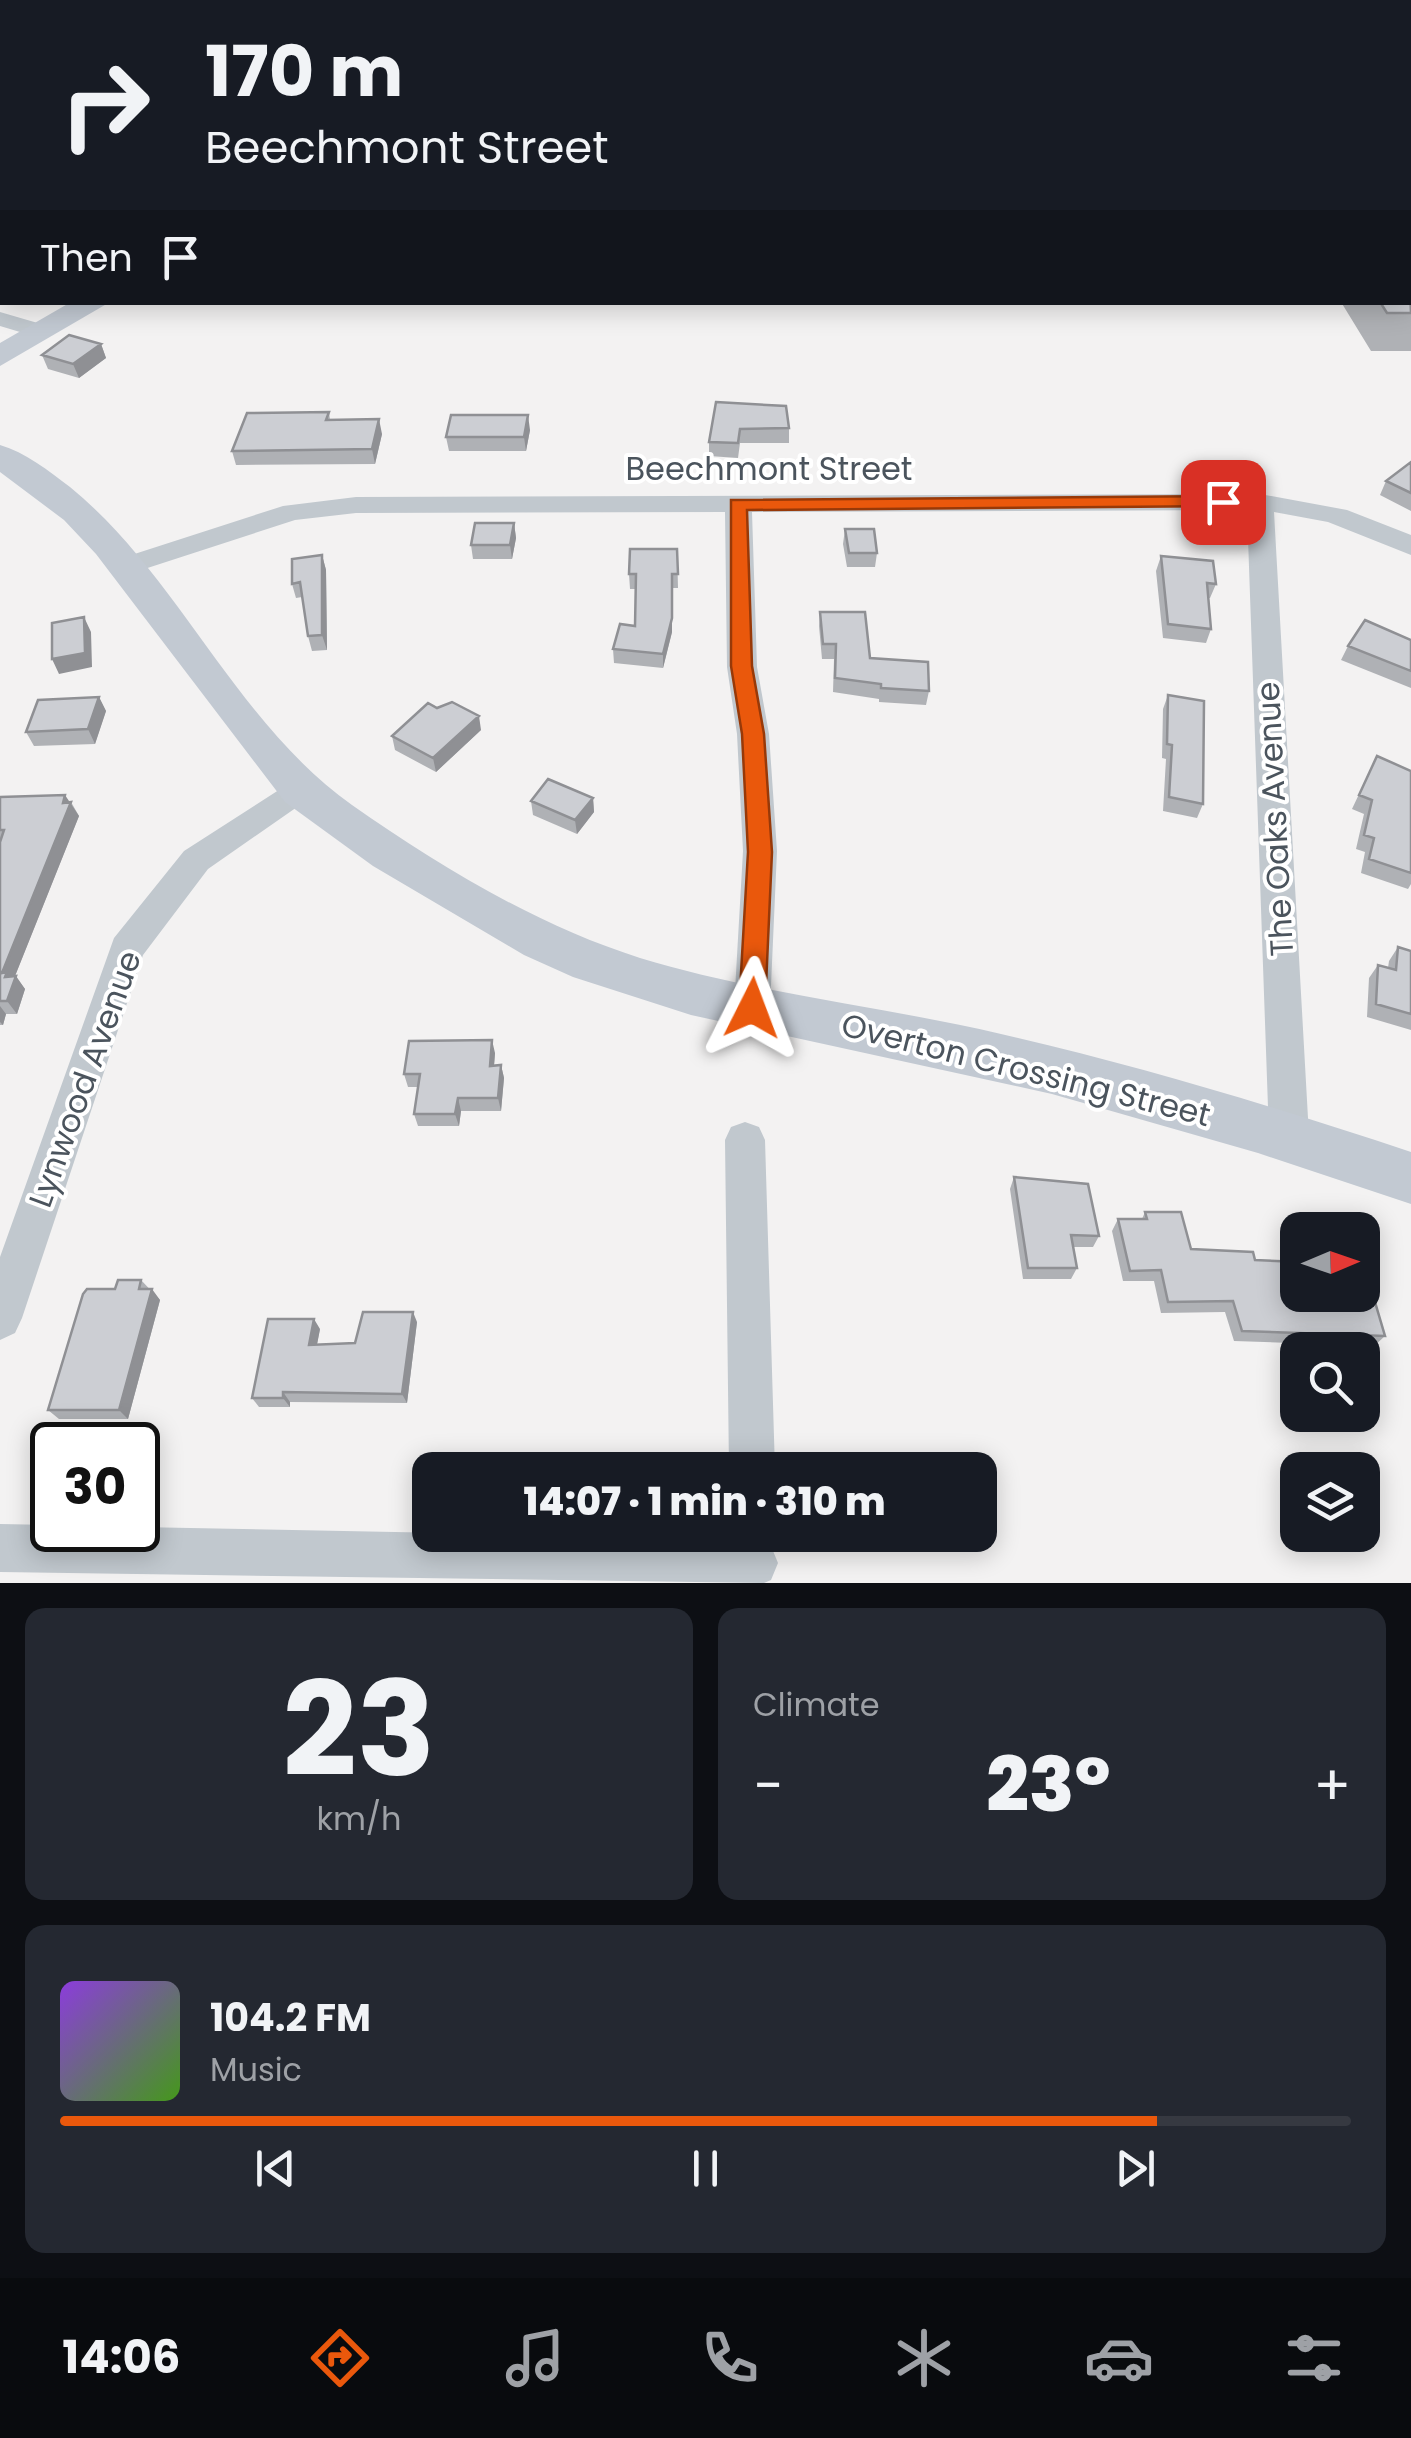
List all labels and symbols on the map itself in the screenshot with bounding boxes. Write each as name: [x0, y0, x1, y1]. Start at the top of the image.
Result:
street label: Beechmont Street: [625, 446, 913, 491]
pin: [1181, 460, 1266, 545]
street label: The Oaks Avenue: [1245, 681, 1304, 957]
street label: Lynwood Avenue: [17, 944, 152, 1213]
position arrow: [700, 956, 804, 1060]
street label: Overton Crossing Street: [837, 1002, 1215, 1137]
north arrow: [1280, 1212, 1380, 1312]
speed limit sign: 30: [30, 1422, 160, 1552]

